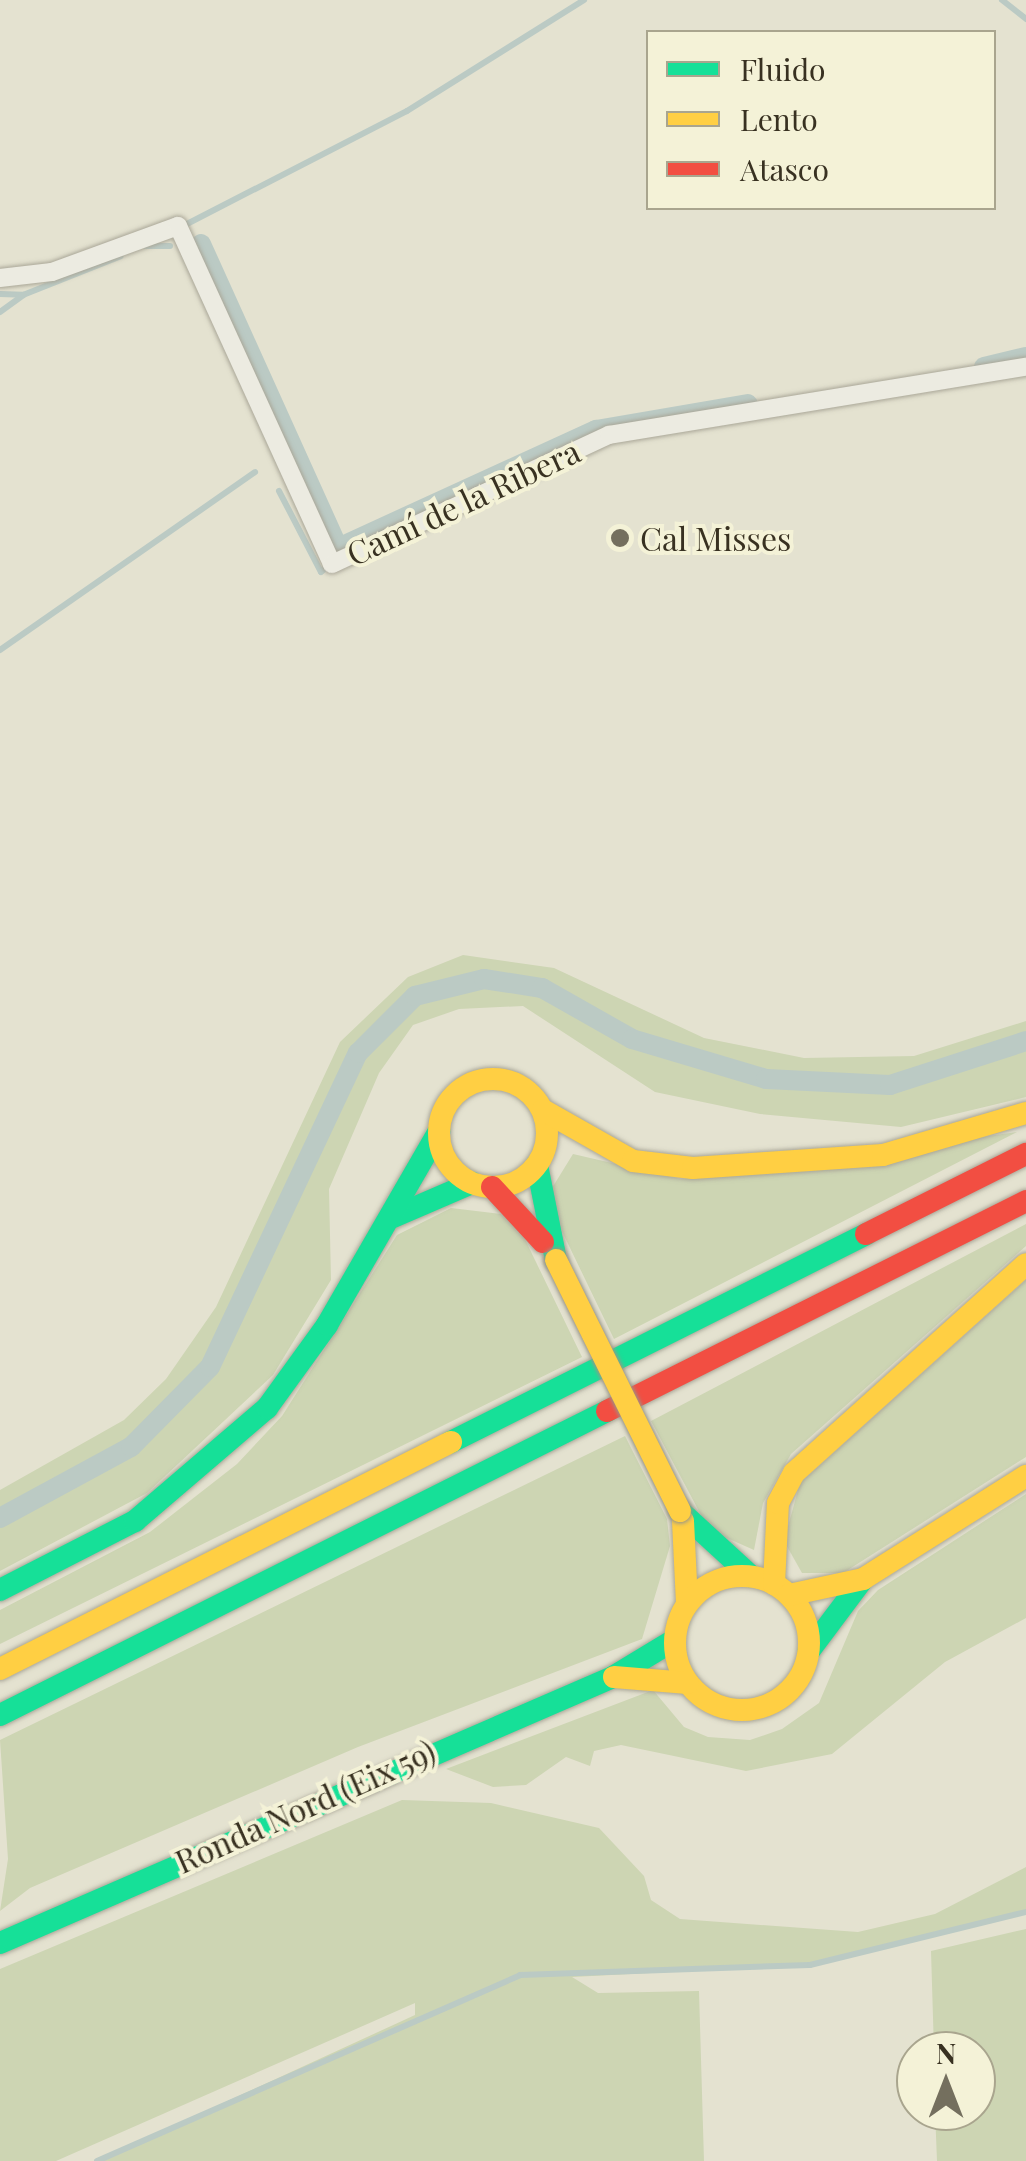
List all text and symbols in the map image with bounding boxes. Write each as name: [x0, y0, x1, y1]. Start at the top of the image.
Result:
legend: [646, 30, 996, 210]
text: Fluido: [740, 49, 826, 89]
text: Lento: [740, 99, 818, 139]
text: Atasco: [740, 149, 829, 189]
street label: Camí de la Ribera: [340, 431, 586, 573]
place label: Cal Misses: [640, 519, 791, 557]
marker: Cal Misses: [609, 527, 631, 549]
street label: Ronda Nord (Eix 59): [169, 1731, 441, 1881]
north arrow: [896, 2031, 996, 2131]
text: N: [936, 2034, 956, 2071]

